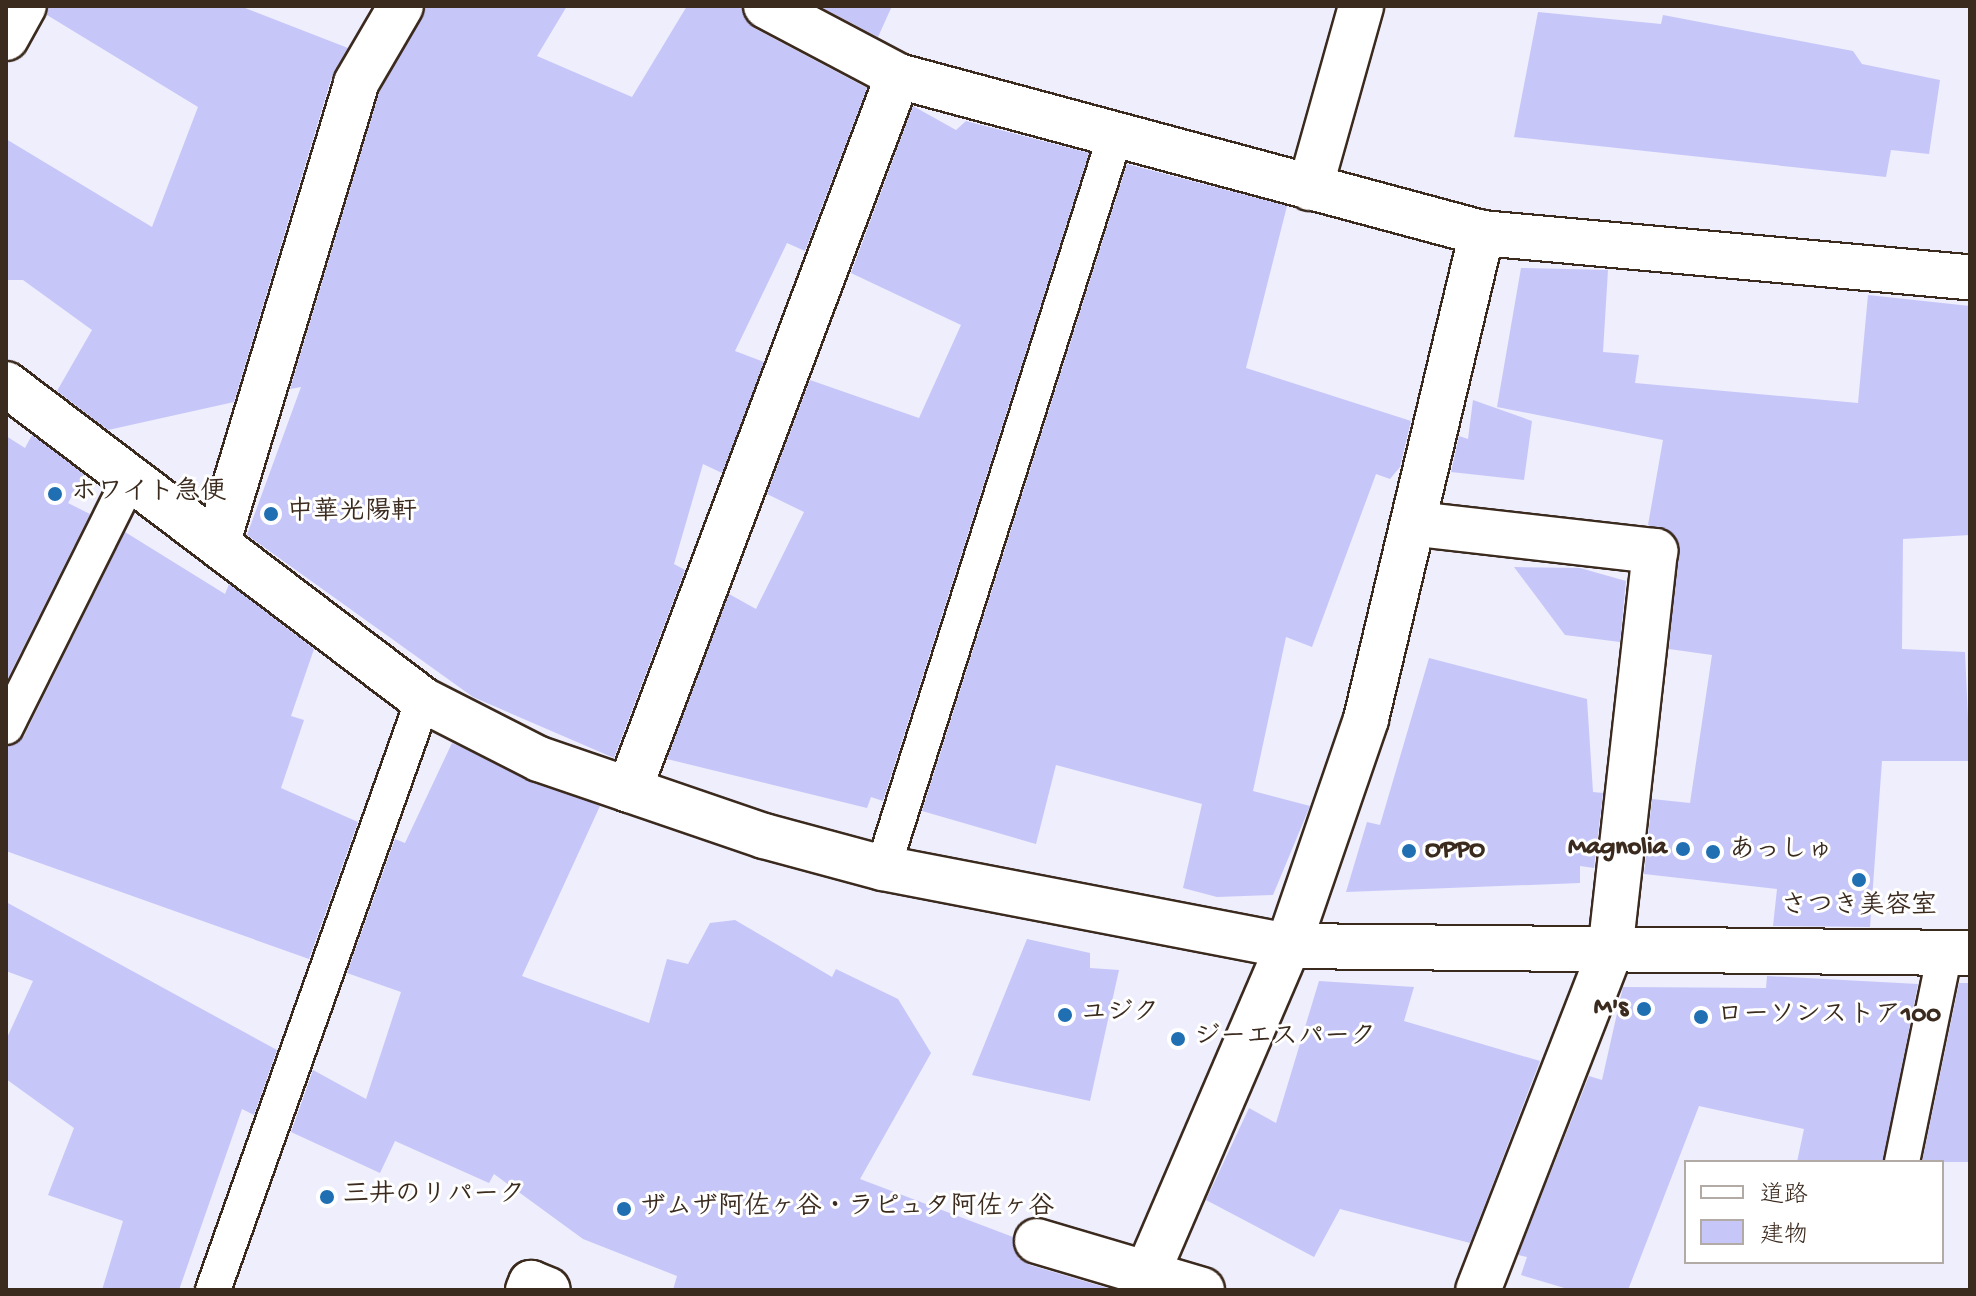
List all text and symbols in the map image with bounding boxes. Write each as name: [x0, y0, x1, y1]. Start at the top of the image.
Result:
place label: ホワイト急便: [71, 478, 227, 510]
marker: ホワイト急便: [46, 485, 64, 503]
place label: 中華光陽軒: [287, 498, 417, 530]
marker: 中華光陽軒: [262, 505, 280, 523]
place label: Magnolia: [1568, 833, 1667, 865]
place label: OPPO: [1425, 835, 1485, 867]
place label: あっしゅ: [1729, 836, 1833, 868]
marker: Magnolia: [1674, 840, 1692, 858]
marker: OPPO: [1400, 842, 1418, 860]
marker: あっしゅ: [1704, 843, 1722, 861]
marker: さつき美容室: [1850, 871, 1868, 889]
place label: さつき美容室: [1781, 892, 1937, 924]
place label: M's: [1594, 993, 1628, 1025]
place label: ユジク: [1081, 999, 1159, 1031]
marker: M's: [1635, 1000, 1653, 1018]
place label: ローソンストア100: [1717, 1001, 1939, 1033]
marker: ユジク: [1056, 1006, 1074, 1024]
marker: ローソンストア100: [1692, 1008, 1710, 1026]
place label: ジーエスパーク: [1194, 1023, 1376, 1055]
marker: ジーエスパーク: [1169, 1030, 1187, 1048]
legend: [1684, 1160, 1944, 1264]
place label: 三井のリパーク: [343, 1181, 525, 1213]
text: 道路: [1760, 1182, 1808, 1211]
marker: 三井のリパーク: [318, 1188, 336, 1206]
place label: ザムザ阿佐ヶ谷・ラピュタ阿佐ヶ谷: [640, 1193, 1056, 1225]
marker: ザムザ阿佐ヶ谷・ラピュタ阿佐ヶ谷: [615, 1200, 633, 1218]
text: 建物: [1760, 1222, 1808, 1251]

